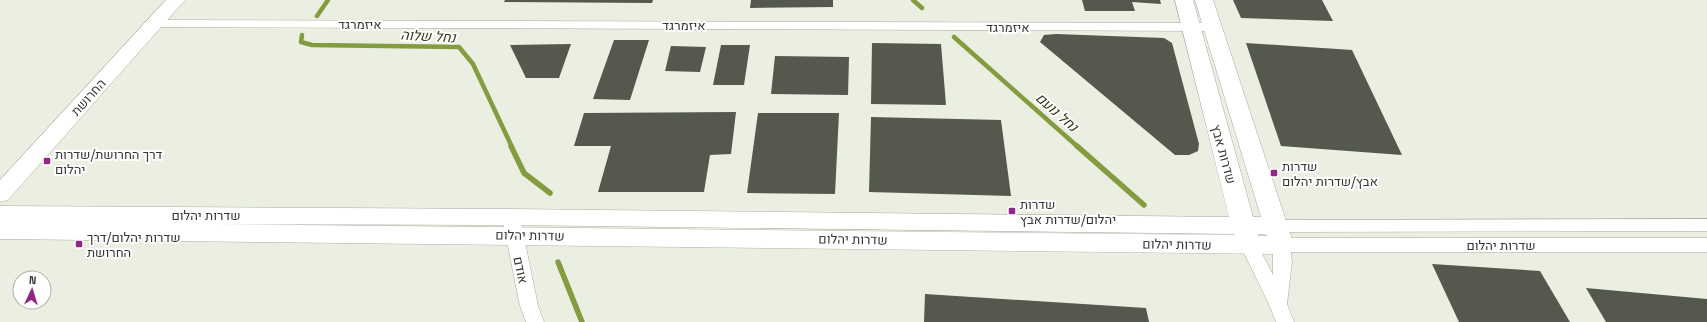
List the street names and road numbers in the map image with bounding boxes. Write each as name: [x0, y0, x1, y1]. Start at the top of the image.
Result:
street label: איזמרגד: [338, 16, 382, 33]
street label: איזמרגד: [662, 17, 706, 34]
street label: איזמרגד: [986, 19, 1030, 36]
street label: החרושת: [67, 75, 109, 119]
street label: שדרות אבץ: [1207, 123, 1240, 186]
street label: שדרות יהלום: [171, 207, 241, 224]
street label: שדרות יהלום: [495, 226, 565, 245]
street label: שדרות יהלום: [818, 230, 888, 249]
street label: שדרות יהלום: [1142, 235, 1212, 254]
street label: שדרות יהלום: [1466, 237, 1536, 254]
street label: אודם: [509, 255, 532, 285]

